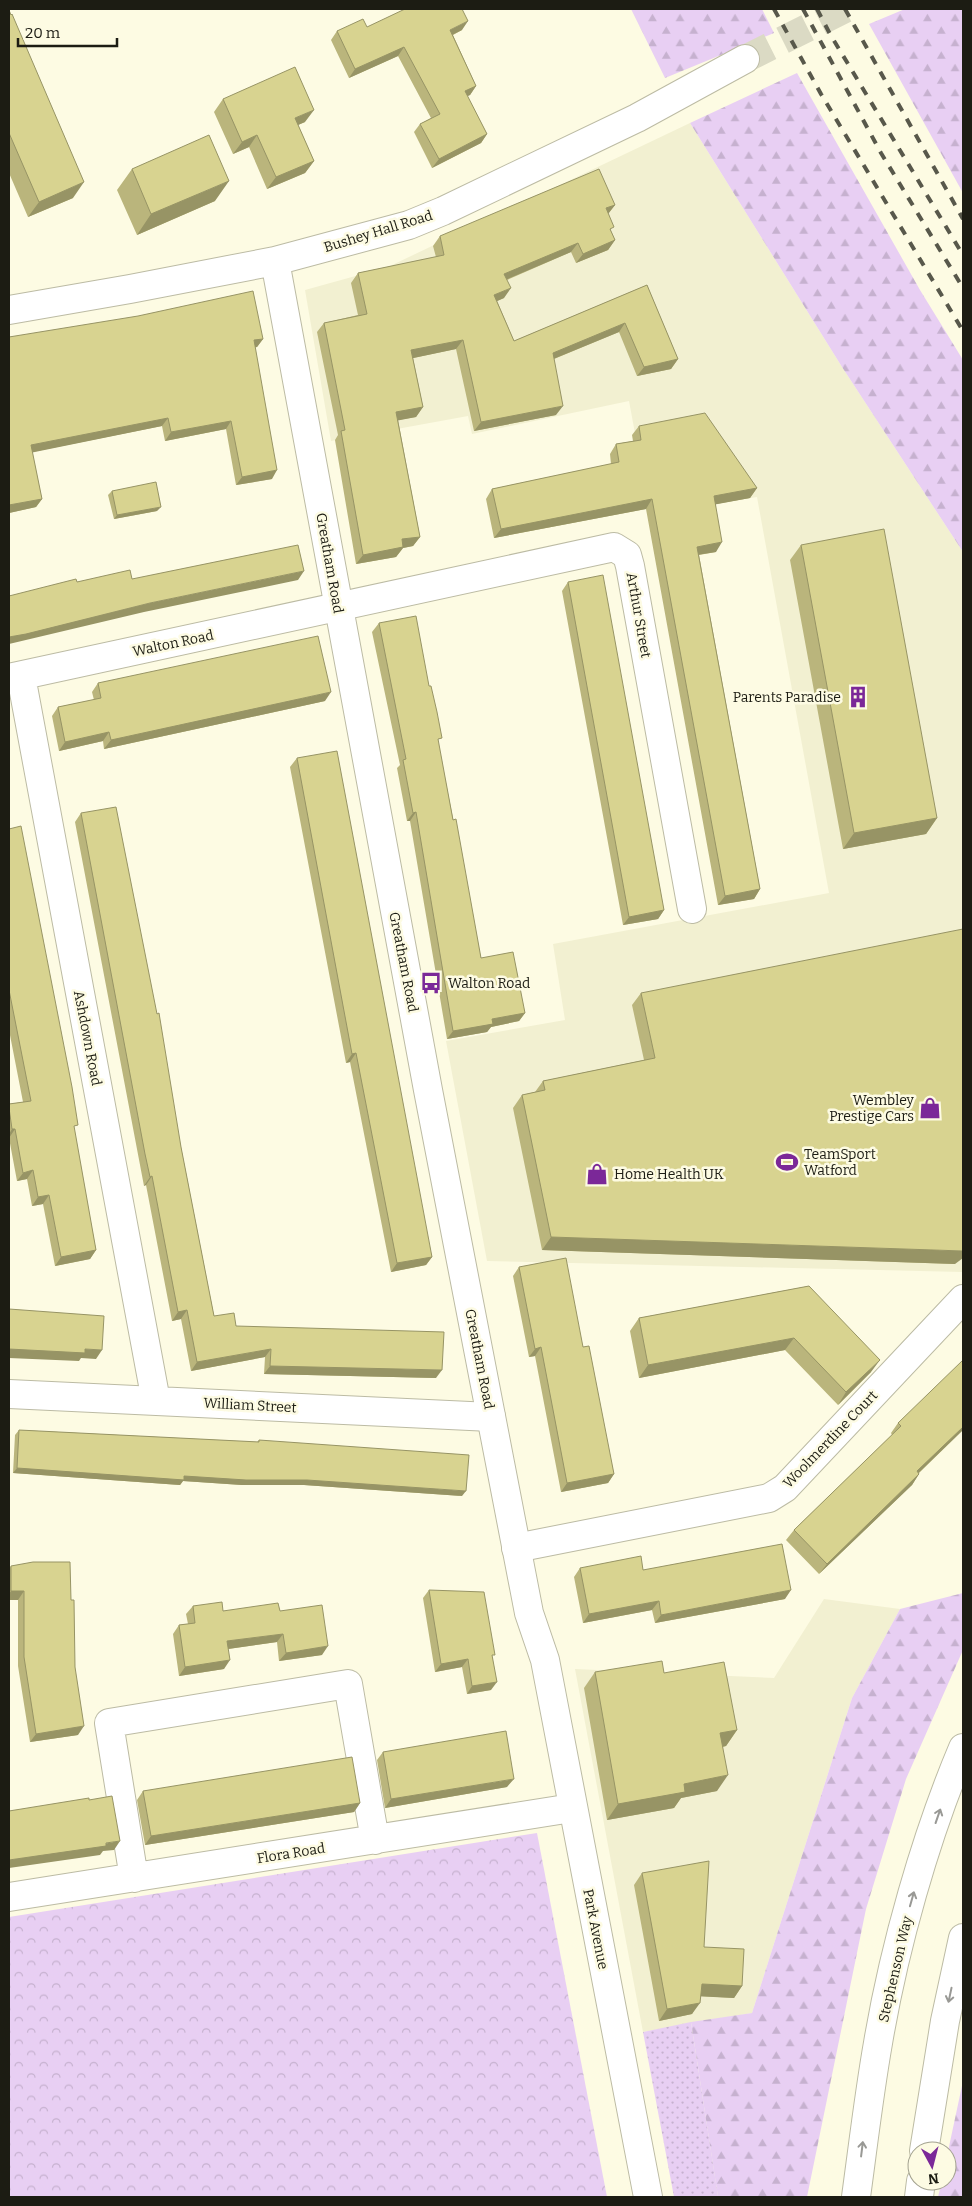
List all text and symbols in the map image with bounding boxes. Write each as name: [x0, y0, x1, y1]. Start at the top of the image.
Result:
scale bar: [18, 15, 116, 47]
text: 20 m: [25, 24, 61, 42]
street label: Bushey Hall Road: [322, 207, 435, 256]
street label: Greatham Road: [312, 511, 347, 615]
street label: Arthur Street: [623, 571, 654, 659]
street label: Walton Road: [131, 627, 215, 660]
building icon: Parents Paradise: [845, 684, 871, 710]
place label: Parents Paradise: [733, 689, 841, 706]
street label: Greatham Road: [385, 910, 422, 1014]
bus stop icon: Walton Road: [418, 970, 444, 996]
place label: Walton Road: [448, 975, 530, 992]
street label: Ashdown Road: [70, 989, 105, 1087]
place label: Wembley Prestige Cars: [829, 1092, 915, 1125]
shop icon: Wembley Prestige Cars: [917, 1095, 943, 1121]
place label: TeamSport Watford: [804, 1146, 876, 1179]
sports icon: TeamSport Watford: [774, 1149, 800, 1175]
shop icon: Home Health UK: [584, 1161, 610, 1187]
place label: Home Health UK: [614, 1166, 724, 1183]
street label: Greatham Road: [461, 1307, 498, 1411]
street label: Woolmerdine Court: [780, 1387, 881, 1492]
street label: William Street: [203, 1395, 297, 1416]
one-way arrow: [934, 1808, 944, 1824]
street label: Flora Road: [256, 1840, 326, 1867]
street label: Park Avenue: [579, 1887, 612, 1971]
one-way arrow: [907, 1891, 917, 1907]
street label: Stephenson Way: [875, 1914, 916, 2024]
one-way arrow: [945, 1986, 954, 2002]
one-way arrow: [858, 2141, 868, 2157]
north arrow: [907, 2141, 957, 2191]
text: N: [927, 2169, 940, 2188]

